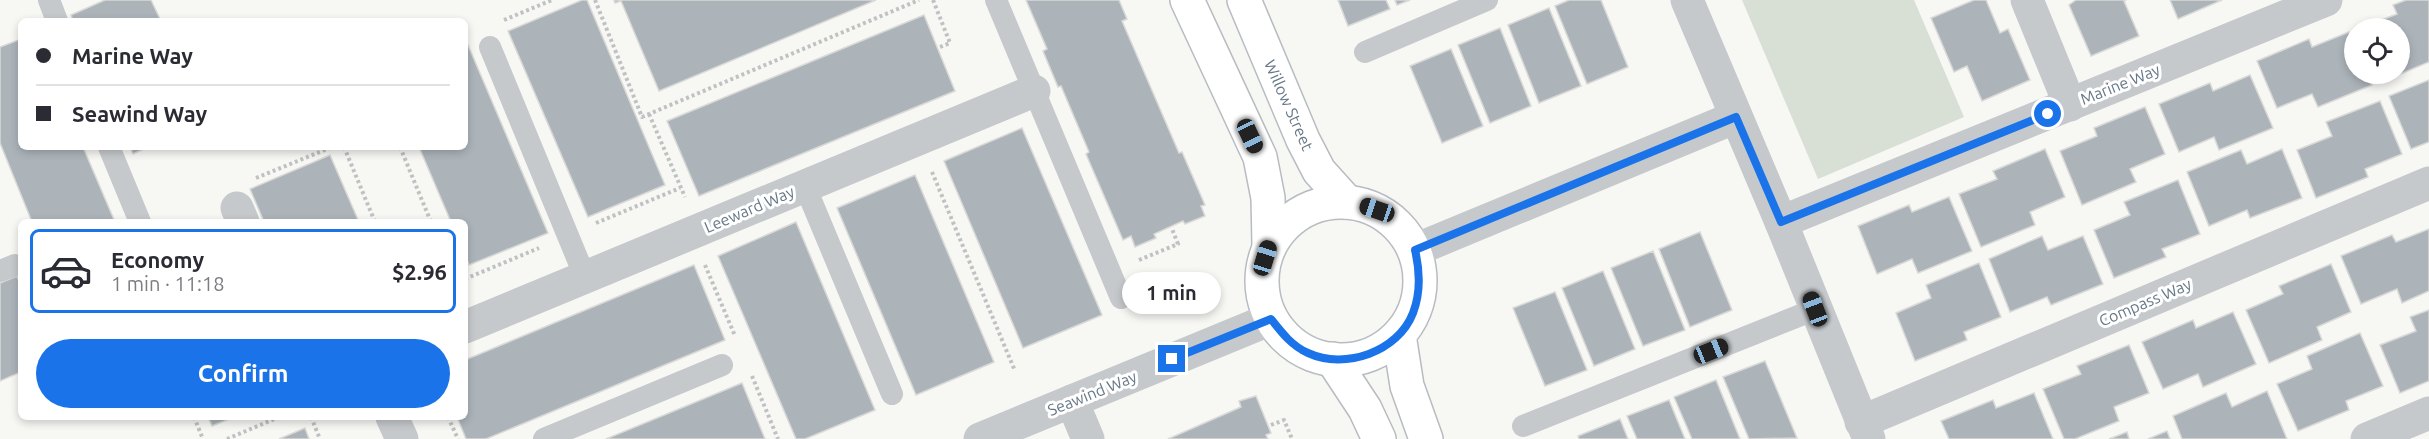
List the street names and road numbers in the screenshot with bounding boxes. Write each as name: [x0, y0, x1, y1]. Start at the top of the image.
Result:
street label: Willow Street: [1261, 57, 1317, 154]
street label: Marine Way: [2078, 60, 2163, 108]
street label: Leeward Way: [701, 182, 797, 236]
street label: Compass Way: [2096, 274, 2194, 330]
street label: Seawind Way: [1045, 367, 1139, 419]

